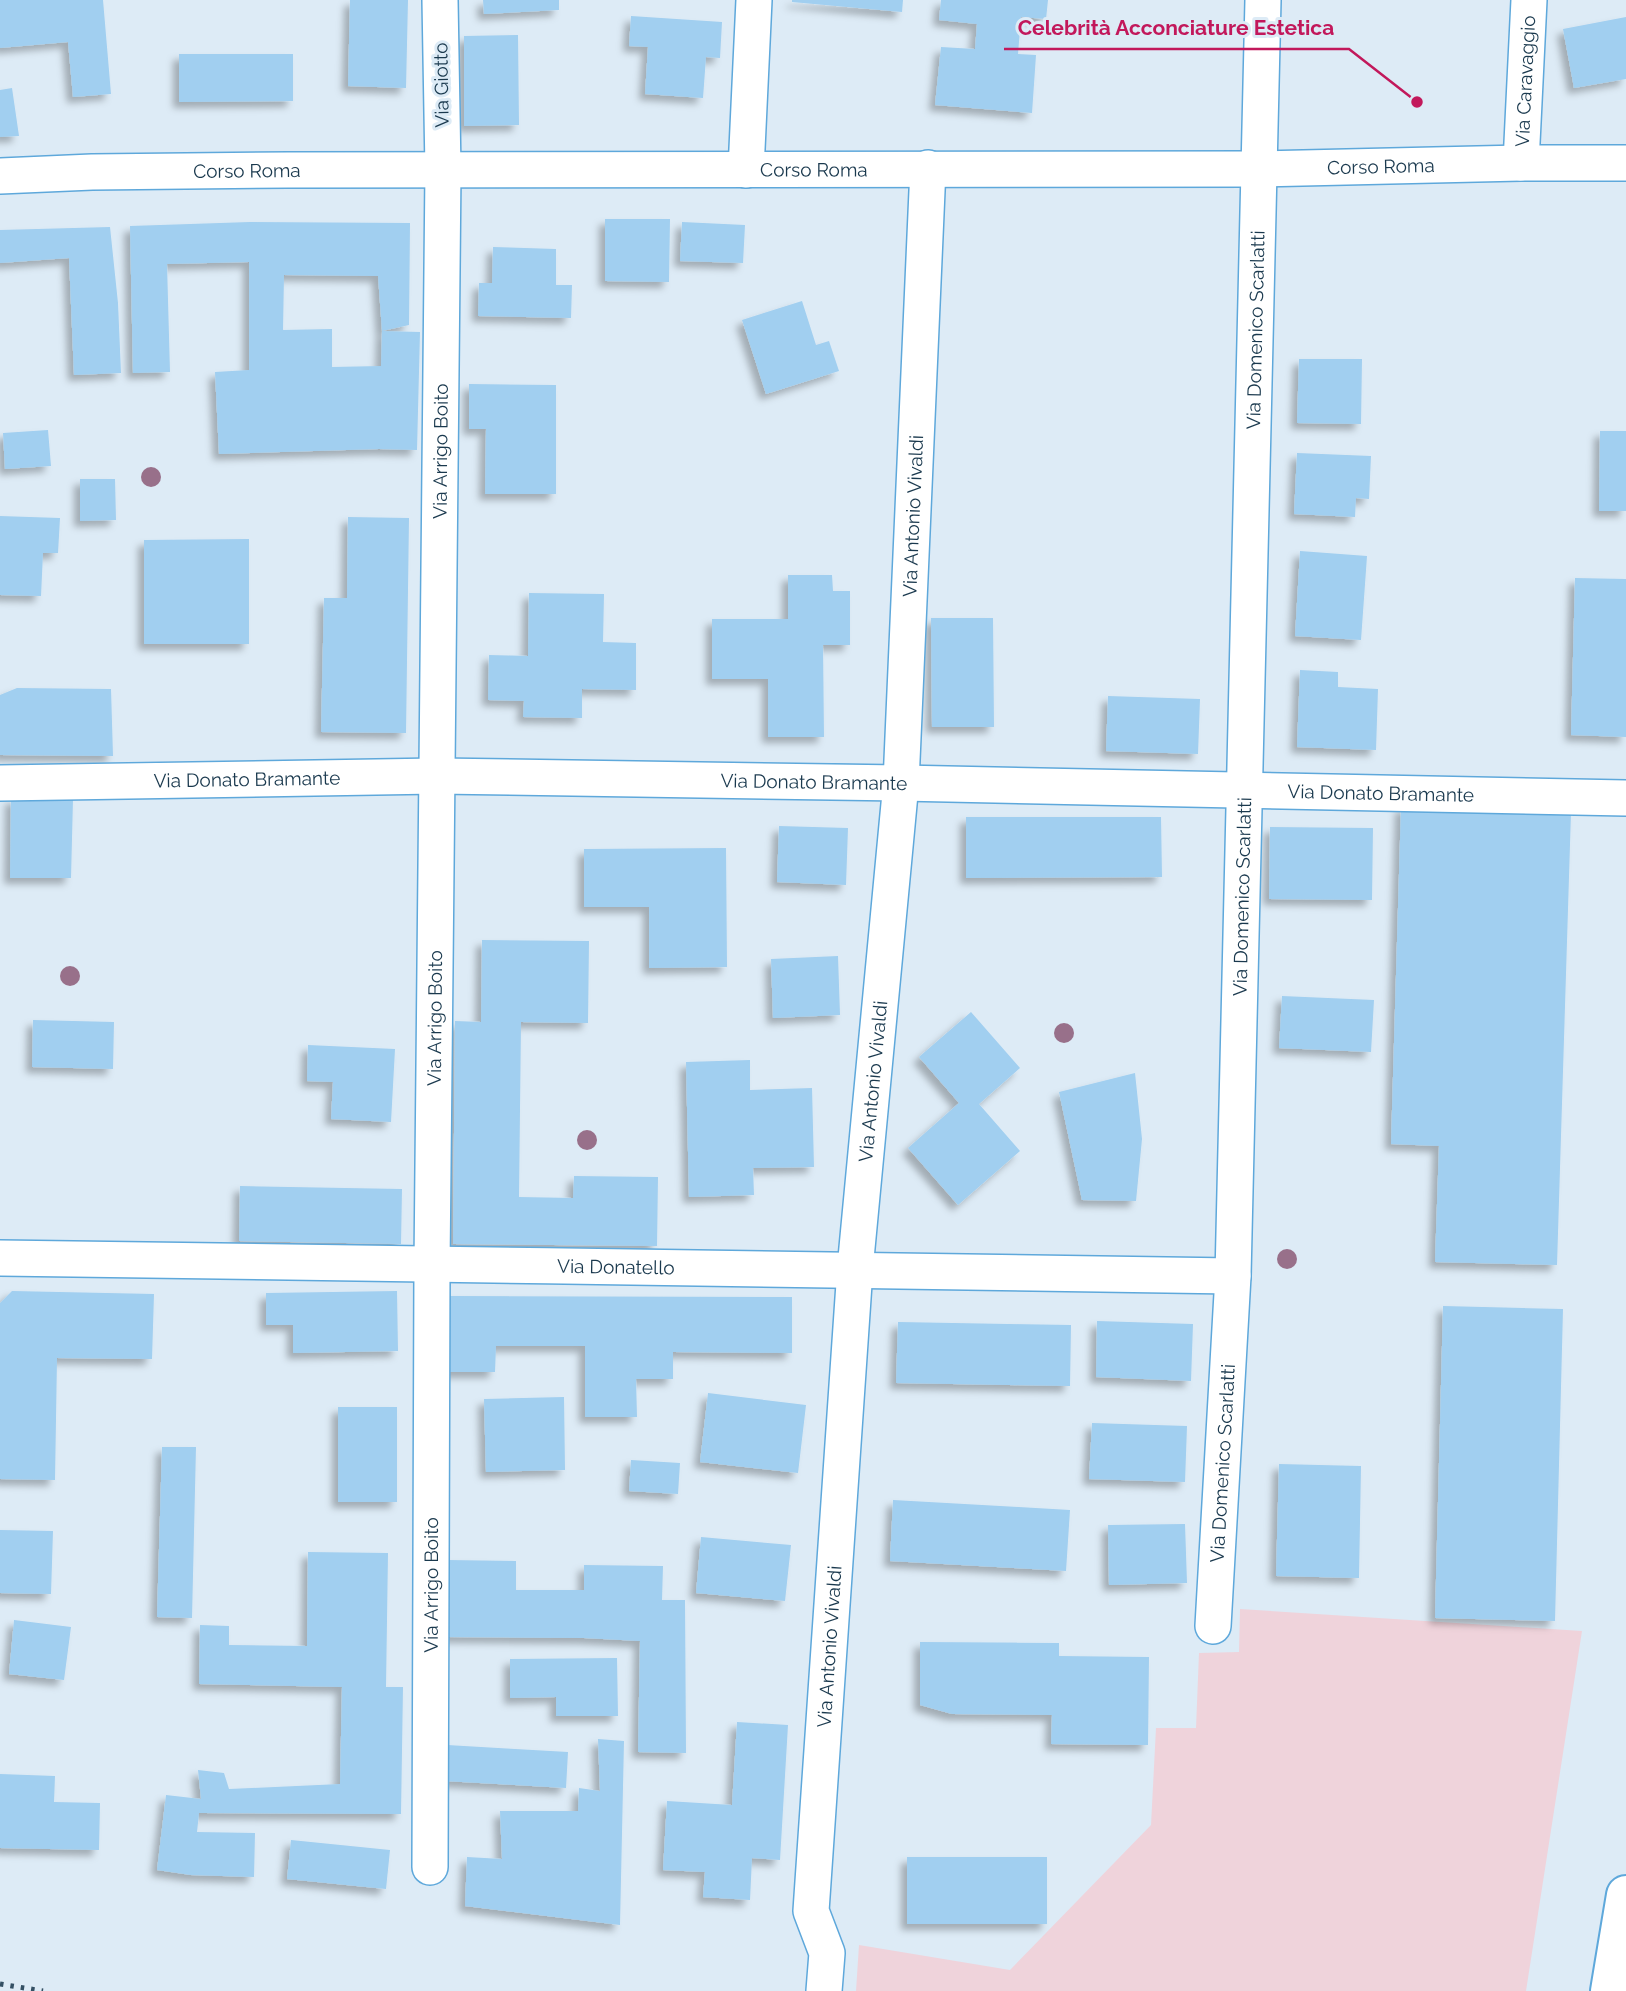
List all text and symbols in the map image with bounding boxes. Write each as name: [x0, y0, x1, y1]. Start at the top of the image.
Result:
callout: Celebrità Acconciature Estetica: [1004, 7, 1349, 49]
text: Celebrità Acconciature Estetica: [1018, 15, 1334, 40]
street label: Via Caravaggio: [1511, 15, 1539, 147]
street label: Via Giotto: [429, 42, 453, 128]
street label: Corso Roma: [1327, 154, 1435, 178]
street label: Corso Roma: [760, 158, 868, 181]
street label: Corso Roma: [193, 159, 301, 182]
street label: Via Domenico Scarlatti: [1242, 230, 1269, 430]
street label: Via Arrigo Boito: [428, 383, 452, 519]
street label: Via Antonio Vivaldi: [898, 434, 927, 598]
street label: Via Donato Bramante: [153, 767, 341, 792]
street label: Via Donato Bramante: [720, 769, 907, 794]
street label: Via Donato Bramante: [1287, 780, 1474, 806]
street label: Via Domenico Scarlatti: [1229, 797, 1255, 996]
street label: Via Arrigo Boito: [423, 950, 446, 1086]
street label: Via Antonio Vivaldi: [854, 1000, 891, 1163]
street label: Via Donatello: [557, 1255, 675, 1278]
street label: Via Domenico Scarlatti: [1206, 1363, 1239, 1563]
street label: Via Arrigo Boito: [420, 1517, 442, 1653]
street label: Via Antonio Vivaldi: [813, 1565, 846, 1728]

